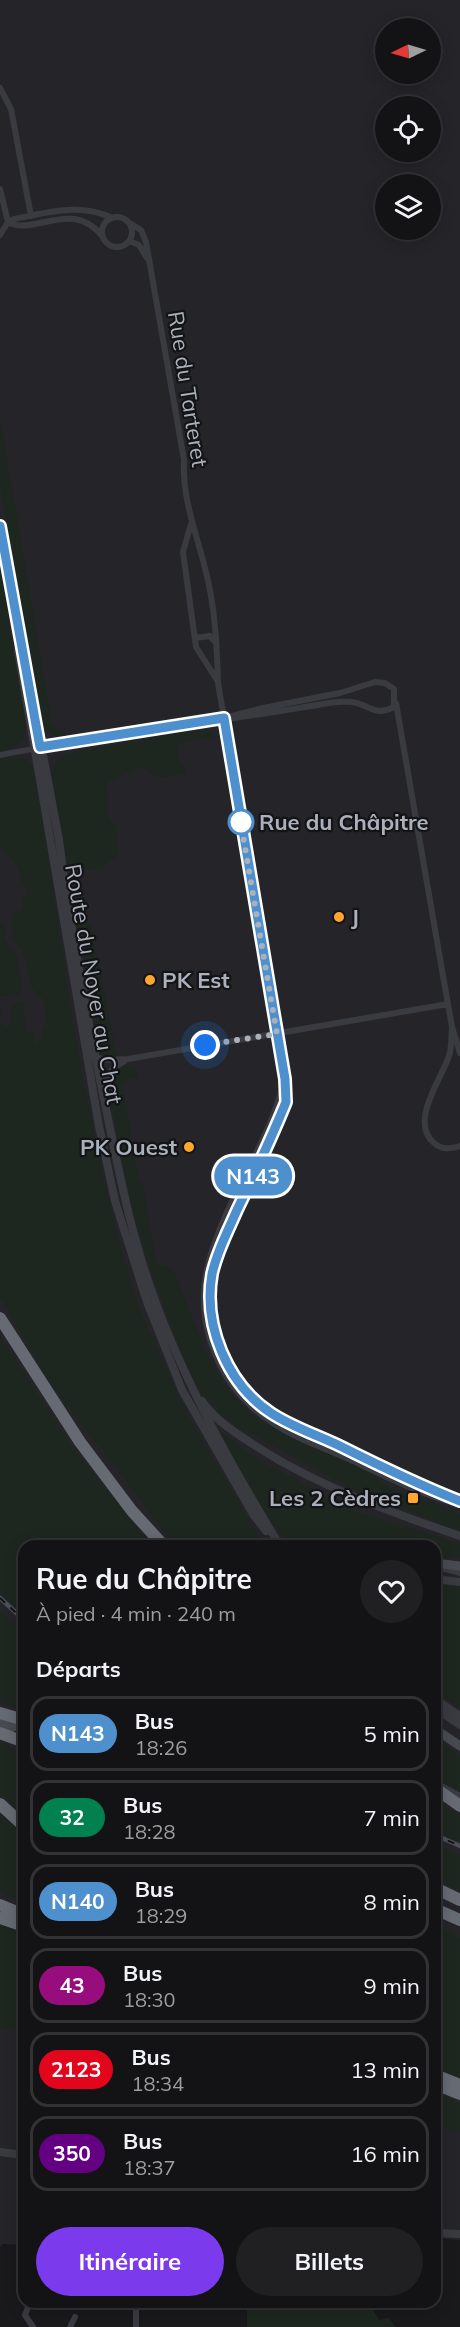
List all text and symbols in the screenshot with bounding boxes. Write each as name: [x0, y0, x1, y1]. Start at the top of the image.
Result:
north arrow: [375, 18, 441, 84]
map controls: [375, 18, 441, 240]
button: locate: [375, 96, 441, 162]
button: layers: [375, 174, 441, 240]
street label: Rue du Tarteret: [162, 309, 214, 469]
place label: Rue du Châpitre: [259, 808, 429, 836]
marker: Rue du Châpitre: [228, 809, 254, 835]
street label: Route du Noyer au Chat: [59, 862, 129, 1107]
place label: J: [351, 903, 359, 931]
marker: J: [332, 910, 346, 924]
place label: PK Est: [162, 966, 230, 994]
marker: PK Est: [143, 973, 157, 987]
your location: [190, 1030, 220, 1060]
place label: PK Ouest: [80, 1133, 177, 1161]
marker: PK Ouest: [182, 1140, 196, 1154]
line badge: N143: [211, 1156, 295, 1196]
text: N143: [226, 1163, 280, 1189]
place label: Les 2 Cèdres: [269, 1484, 401, 1512]
marker: Les 2 Cèdres: [406, 1491, 420, 1505]
button: heart: [360, 1560, 423, 1623]
text: Rue du Châpitre: [36, 1561, 252, 1596]
text: À pied · 4 min · 240 m: [36, 1601, 236, 1626]
text: Départs: [36, 1655, 121, 1683]
text: Bus: [135, 1707, 174, 1735]
text: N143: [51, 1720, 105, 1746]
text: 5 min: [364, 1720, 420, 1748]
text: 18:26: [135, 1735, 187, 1760]
text: Bus: [123, 1791, 162, 1819]
text: 32: [59, 1804, 85, 1830]
text: 7 min: [364, 1804, 420, 1832]
text: 18:28: [123, 1819, 176, 1844]
text: Bus: [135, 1875, 174, 1903]
text: N140: [51, 1888, 105, 1914]
text: 8 min: [364, 1888, 420, 1916]
text: 18:29: [135, 1903, 187, 1928]
text: Bus: [123, 1959, 162, 1987]
text: 43: [59, 1972, 85, 1998]
text: 9 min: [364, 1972, 420, 2000]
text: 18:30: [123, 1987, 176, 2012]
text: Bus: [131, 2043, 171, 2071]
text: 2123: [51, 2056, 101, 2082]
text: 13 min: [350, 2056, 420, 2084]
text: 18:34: [131, 2071, 184, 2096]
text: Bus: [123, 2127, 162, 2155]
text: 350: [53, 2140, 91, 2166]
text: 16 min: [350, 2140, 420, 2168]
text: 18:37: [123, 2155, 176, 2180]
button: Itinéraire: [36, 2227, 224, 2296]
button: Billets: [236, 2227, 423, 2296]

